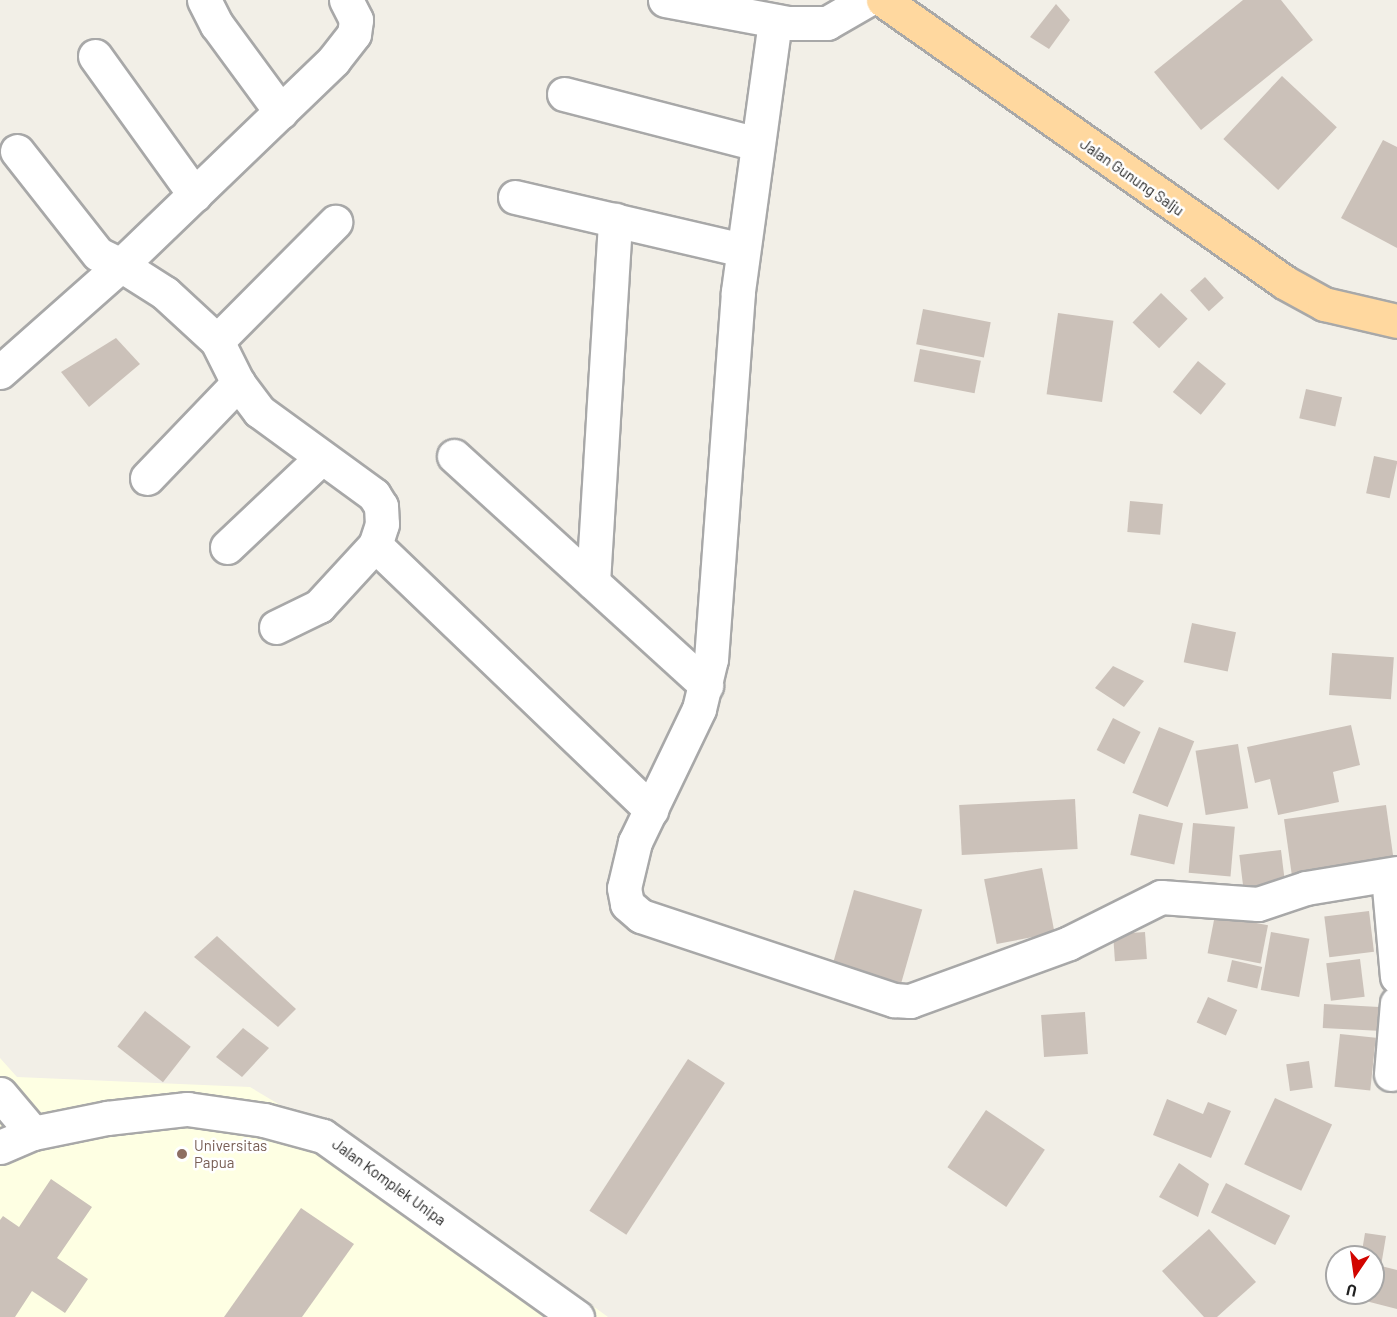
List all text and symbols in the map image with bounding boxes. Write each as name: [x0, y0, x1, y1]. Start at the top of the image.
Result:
street label: Jalan Gunung Salju: [1077, 134, 1187, 220]
street label: Jalan Komplek Unipa: [329, 1135, 449, 1229]
place label: Universitas Papua: [194, 1136, 267, 1171]
marker: Universitas Papua: [175, 1147, 189, 1161]
north arrow: [1325, 1245, 1385, 1305]
text: U: [1344, 1281, 1358, 1301]

